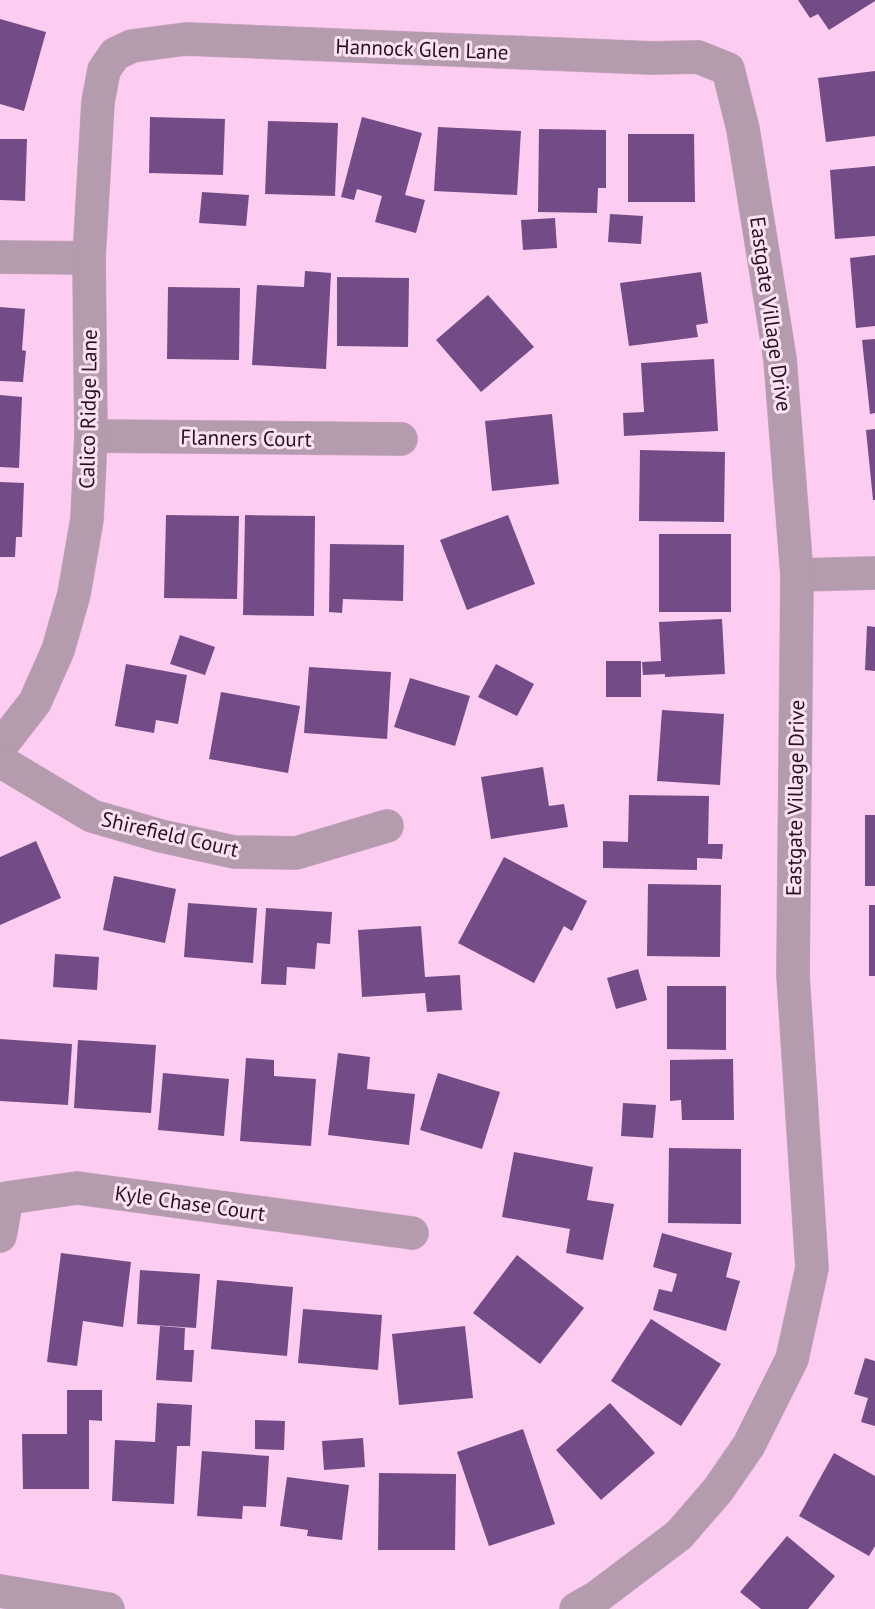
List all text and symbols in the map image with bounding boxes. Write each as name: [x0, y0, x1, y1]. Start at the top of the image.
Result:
street label: Hannock Glen Lane: [335, 32, 509, 66]
street label: Eastgate Village Drive: [744, 215, 798, 413]
street label: Calico Ridge Lane: [73, 329, 103, 489]
street label: Flanners Court: [180, 423, 312, 453]
street label: Eastgate Village Drive: [780, 700, 810, 896]
street label: Shirefield Court: [99, 805, 241, 863]
street label: Kyle Chase Court: [113, 1179, 267, 1227]

